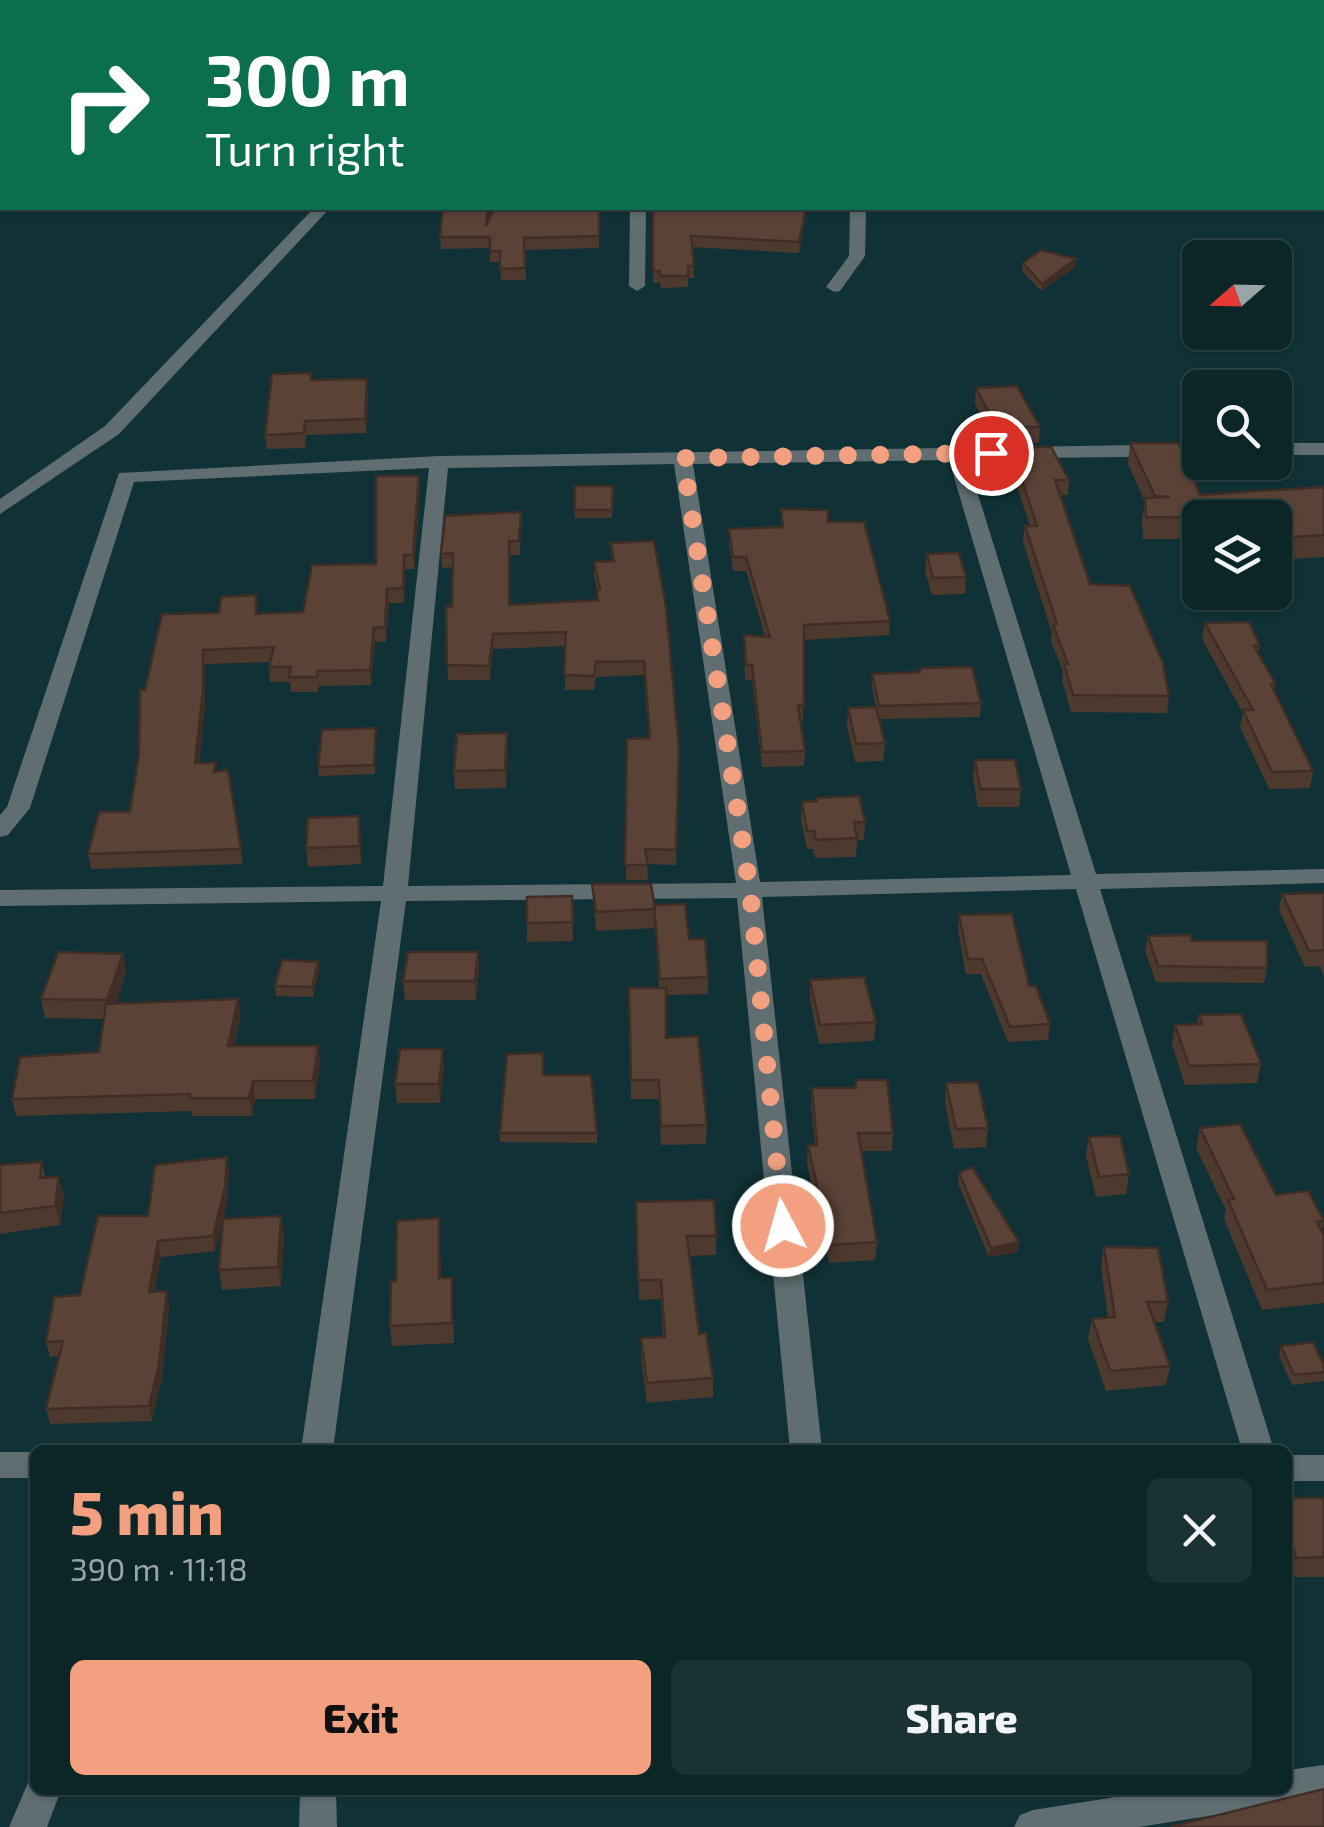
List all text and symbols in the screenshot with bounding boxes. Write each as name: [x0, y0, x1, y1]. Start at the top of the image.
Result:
text: 300 m: [205, 36, 410, 120]
icon: right: [40, 40, 170, 170]
text: Turn right: [205, 121, 405, 175]
north arrow: [1182, 240, 1292, 350]
map controls: [1182, 240, 1292, 610]
button: search: [1182, 370, 1292, 480]
pin: [949, 411, 1034, 496]
icon: arrive: [964, 426, 1019, 481]
button: layers: [1182, 500, 1292, 610]
position arrow: [731, 1174, 835, 1278]
text: 5 min: [70, 1475, 224, 1547]
button: close: [1147, 1478, 1252, 1583]
text: 390 m · 11:18: [70, 1549, 248, 1587]
button: Exit: [70, 1660, 651, 1775]
button: Share: [671, 1660, 1252, 1775]

